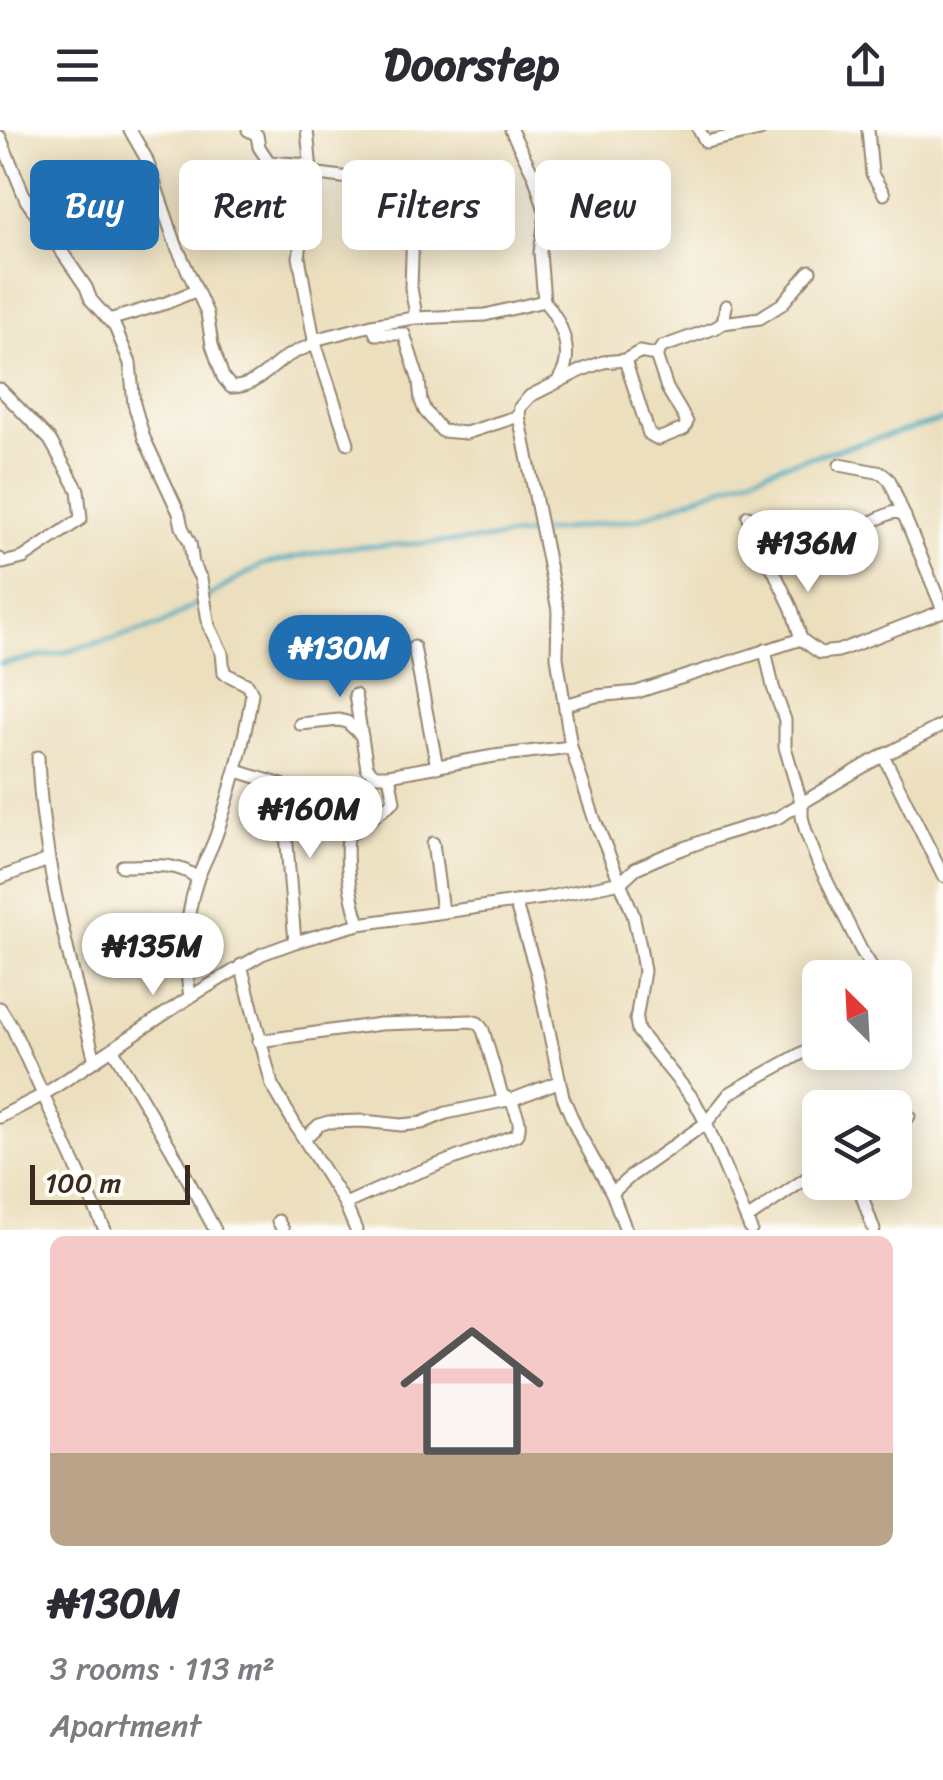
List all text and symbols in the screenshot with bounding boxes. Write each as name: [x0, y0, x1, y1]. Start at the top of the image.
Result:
text: Doorstep: [384, 25, 559, 105]
icon: menu: [50, 38, 105, 93]
icon: share: [838, 38, 893, 93]
chip: Buy: [30, 160, 159, 250]
chip: Rent: [179, 160, 322, 250]
chip: Filters: [342, 160, 515, 250]
chip: New: [535, 160, 671, 250]
pin: ₦136M: [738, 510, 878, 595]
text: ₦136M: [760, 514, 856, 571]
pin: ₦130M: [270, 615, 410, 700]
text: ₦130M: [291, 619, 389, 676]
pin: ₦160M: [240, 776, 380, 861]
text: ₦160M: [260, 780, 360, 837]
pin: ₦135M: [83, 913, 223, 998]
text: ₦135M: [104, 917, 202, 974]
north arrow: [802, 960, 912, 1070]
map controls: [802, 960, 912, 1200]
button: layers: [802, 1090, 912, 1200]
text: 100 m: [45, 1158, 121, 1207]
scale bar: [30, 1160, 190, 1204]
icon: home: [382, 1301, 562, 1481]
text: ₦130M: [50, 1566, 180, 1640]
text: 3 rooms · 113 m²: [50, 1640, 275, 1697]
text: Apartment: [50, 1697, 201, 1754]

